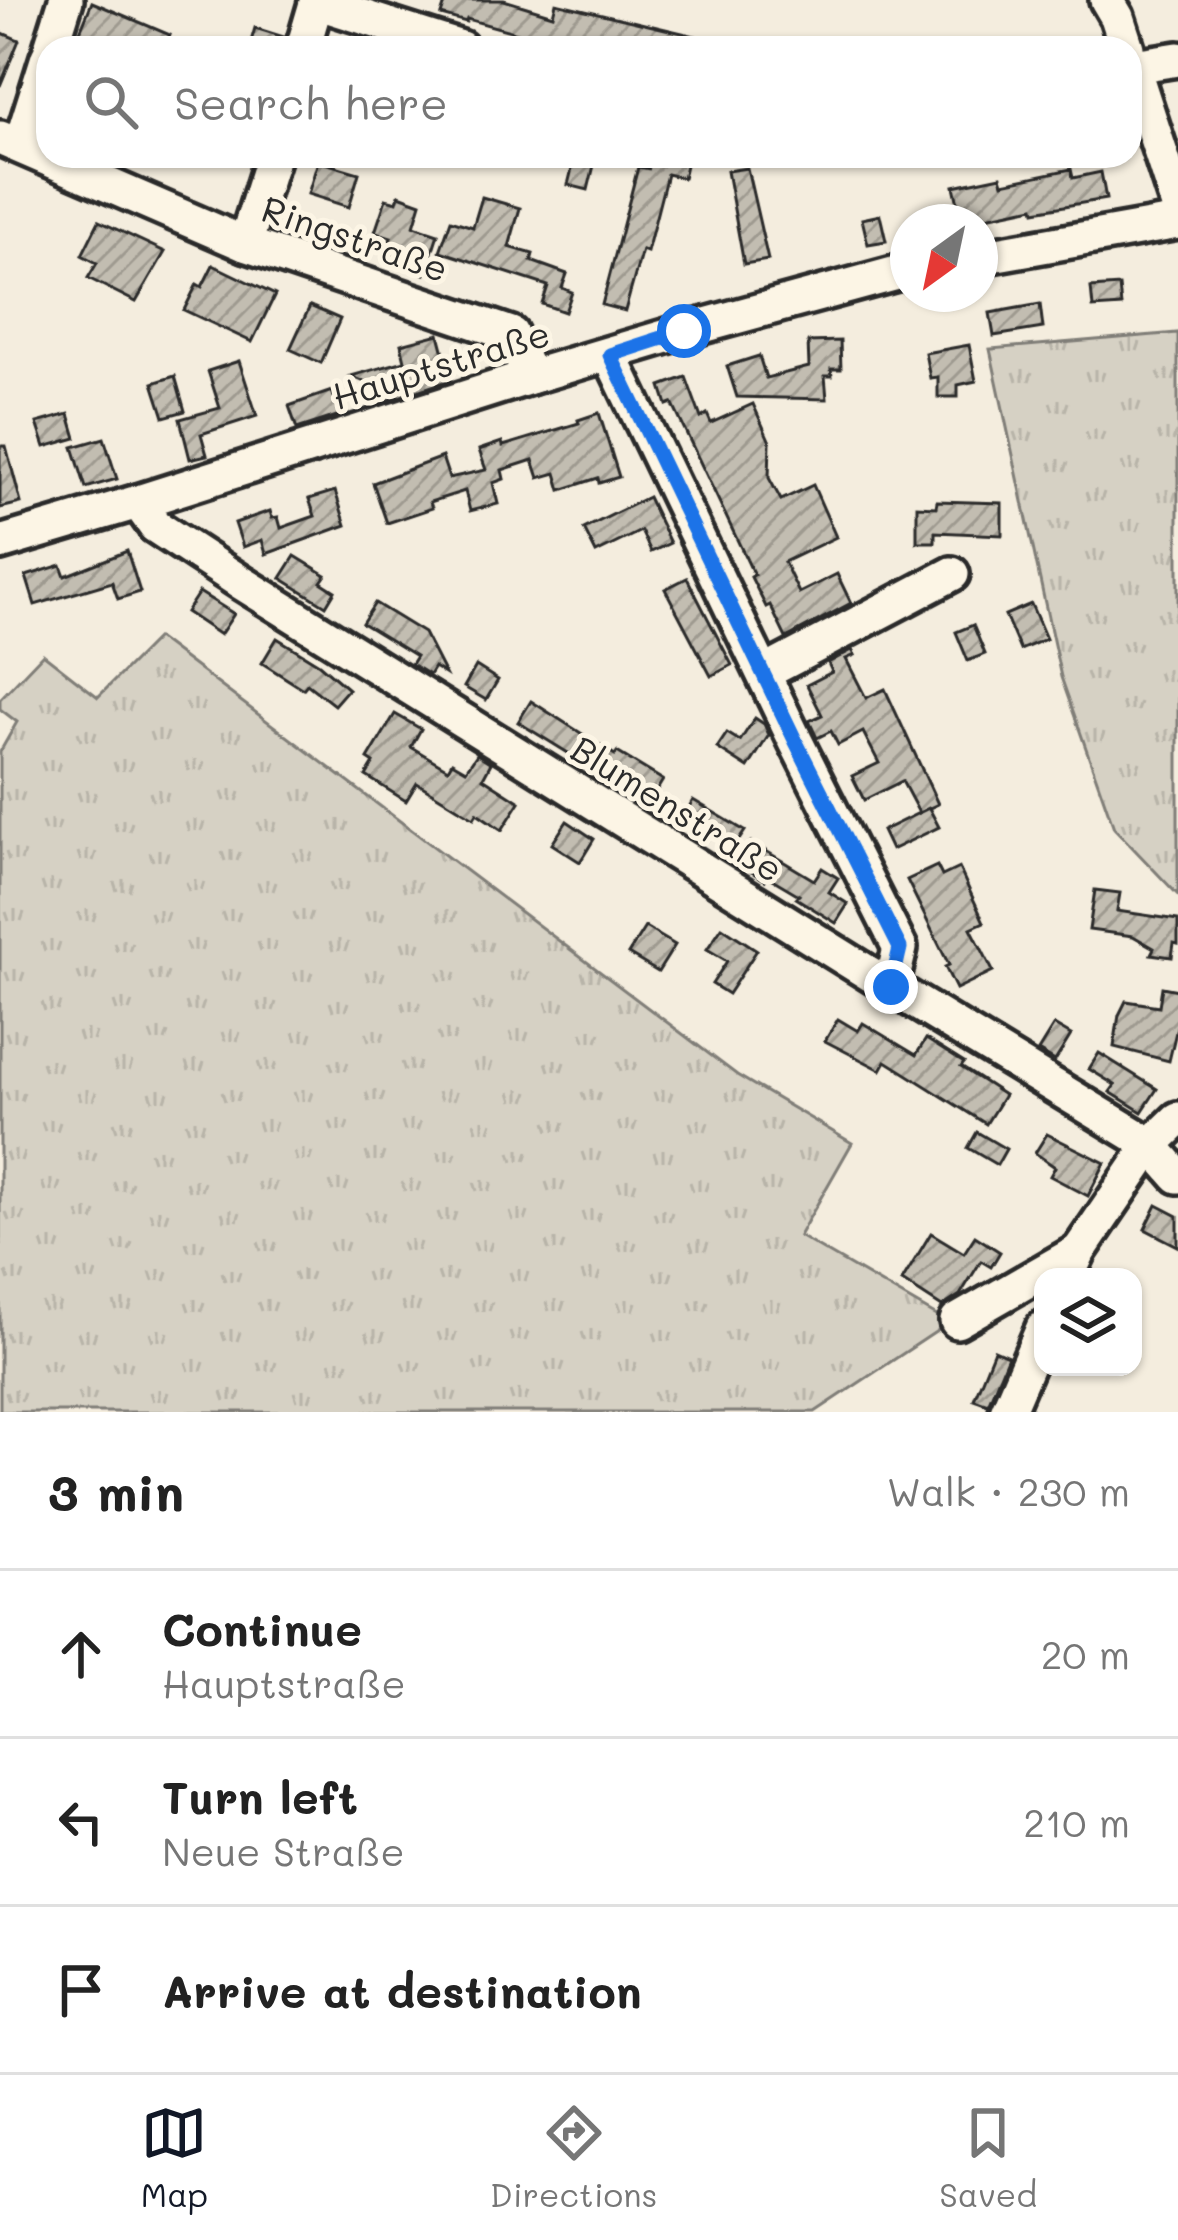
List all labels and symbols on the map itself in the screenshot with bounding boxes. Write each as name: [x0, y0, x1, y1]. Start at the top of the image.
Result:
street label: Ringstraße: [256, 184, 455, 291]
north arrow: [890, 204, 998, 312]
route start: [657, 304, 711, 358]
street label: Hauptstraße: [326, 308, 555, 419]
street label: Blumenstraße: [563, 724, 792, 891]
route end: [864, 960, 918, 1014]

